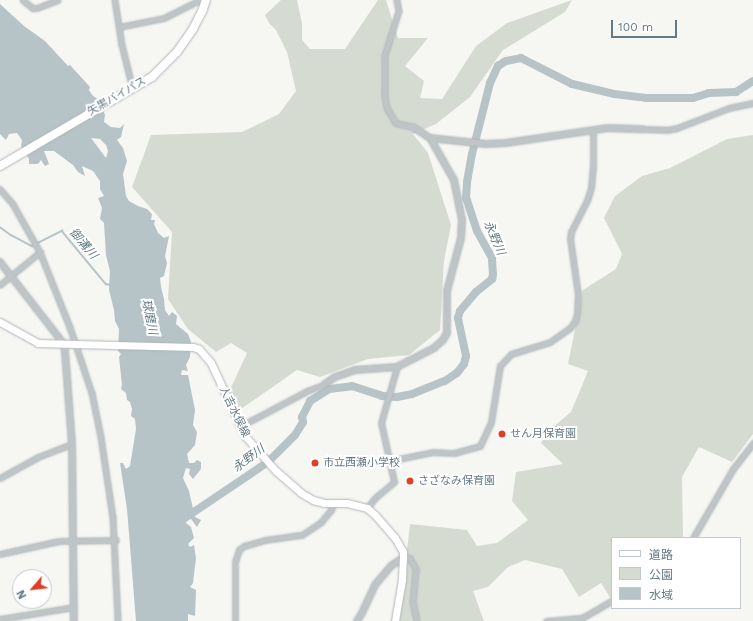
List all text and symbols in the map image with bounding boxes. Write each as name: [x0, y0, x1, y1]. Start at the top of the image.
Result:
scale bar: [613, 12, 679, 38]
text: 100 m: [618, 20, 653, 34]
street label: 矢黒バイパス: [85, 75, 149, 119]
water label: 永野川: [480, 219, 508, 257]
water label: 御溝川: [66, 226, 100, 262]
water label: 球磨川: [138, 298, 160, 336]
street label: 人吉水俣線: [216, 384, 252, 440]
place label: せん月保育園: [510, 427, 576, 441]
marker: せん月保育園: [497, 429, 507, 439]
water label: 永野川: [230, 442, 268, 476]
place label: 市立西瀬小学校: [323, 456, 400, 470]
marker: 市立西瀬小学校: [310, 458, 320, 468]
place label: さざなみ保育園: [418, 474, 495, 488]
marker: さざなみ保育園: [405, 476, 415, 486]
legend: [611, 537, 741, 609]
text: 道路: [649, 548, 673, 562]
text: 公園: [649, 568, 673, 582]
north arrow: [12, 569, 52, 609]
text: N: [14, 588, 29, 601]
text: 水域: [649, 588, 673, 602]

